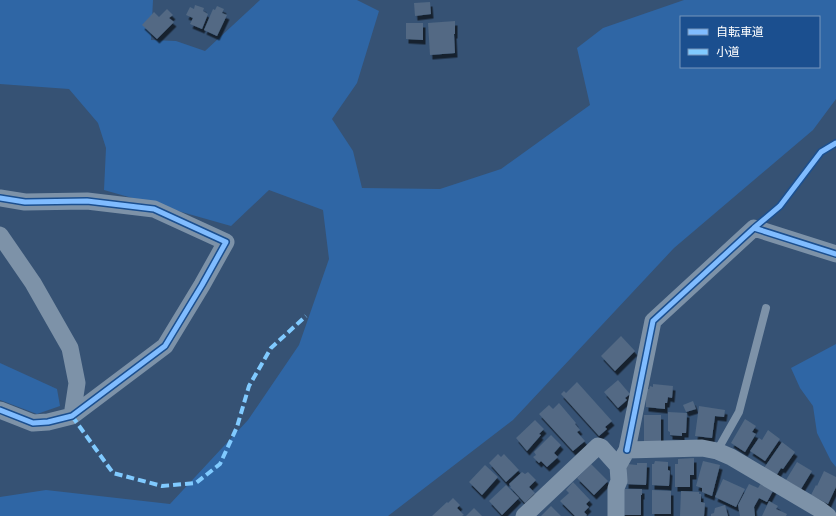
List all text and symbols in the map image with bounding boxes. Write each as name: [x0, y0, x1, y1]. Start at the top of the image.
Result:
legend: [680, 16, 820, 68]
text: 自転車道: [716, 25, 764, 40]
text: 小道: [716, 45, 740, 60]

